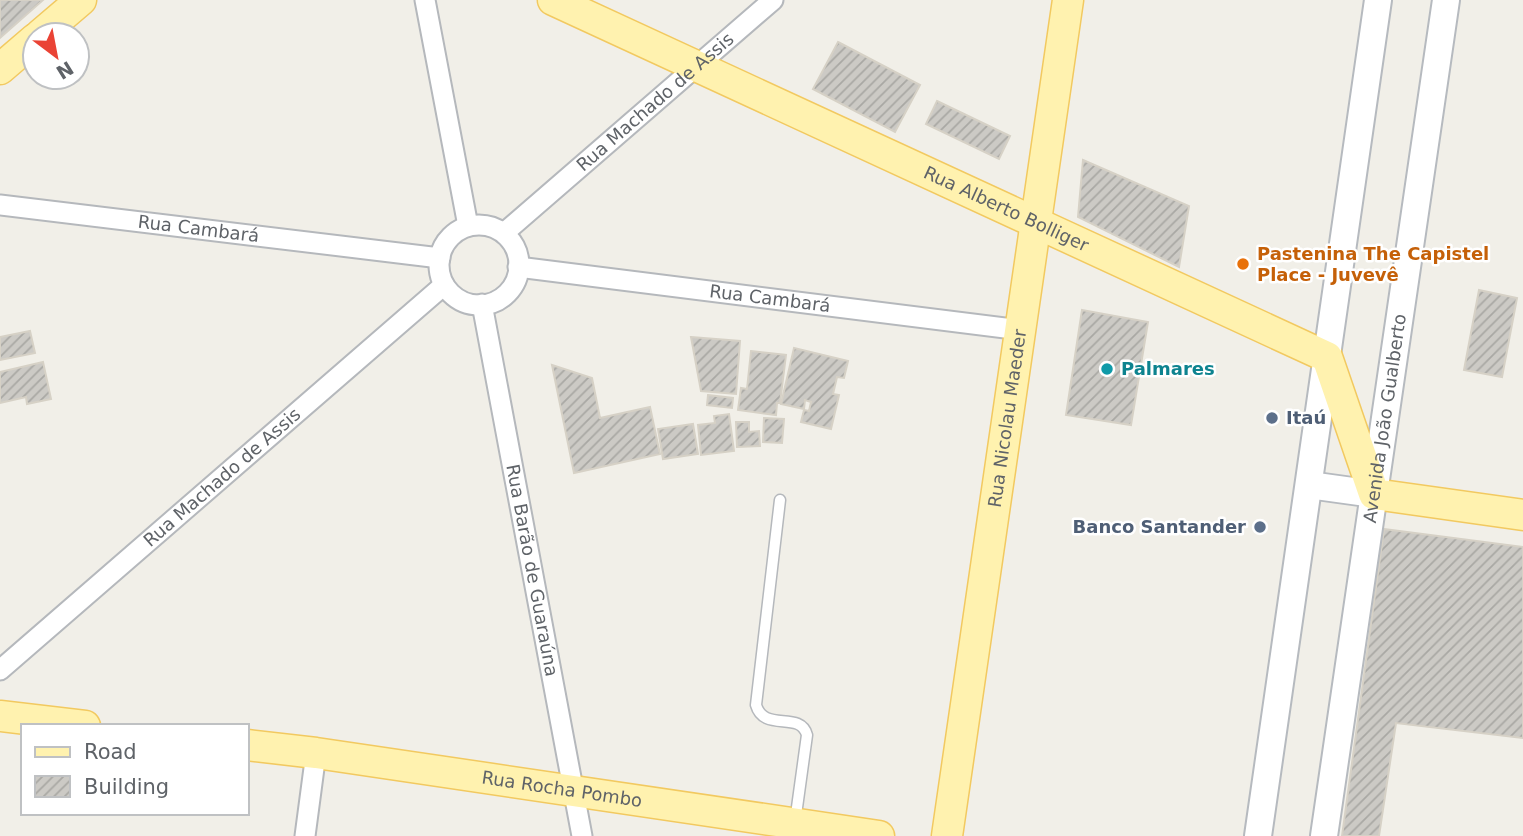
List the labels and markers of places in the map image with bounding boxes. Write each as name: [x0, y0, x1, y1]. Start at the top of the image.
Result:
place label: Pastenina The Capistel Place - Juvevê: [1257, 243, 1489, 285]
marker: Pastenina The Capistel Place - Juvevê: [1235, 256, 1251, 272]
place label: Palmares: [1121, 358, 1215, 379]
marker: Palmares: [1099, 361, 1115, 377]
place label: Itaú: [1286, 407, 1326, 428]
marker: Itaú: [1264, 410, 1280, 426]
place label: Banco Santander: [1073, 516, 1246, 537]
marker: Banco Santander: [1252, 519, 1268, 535]

